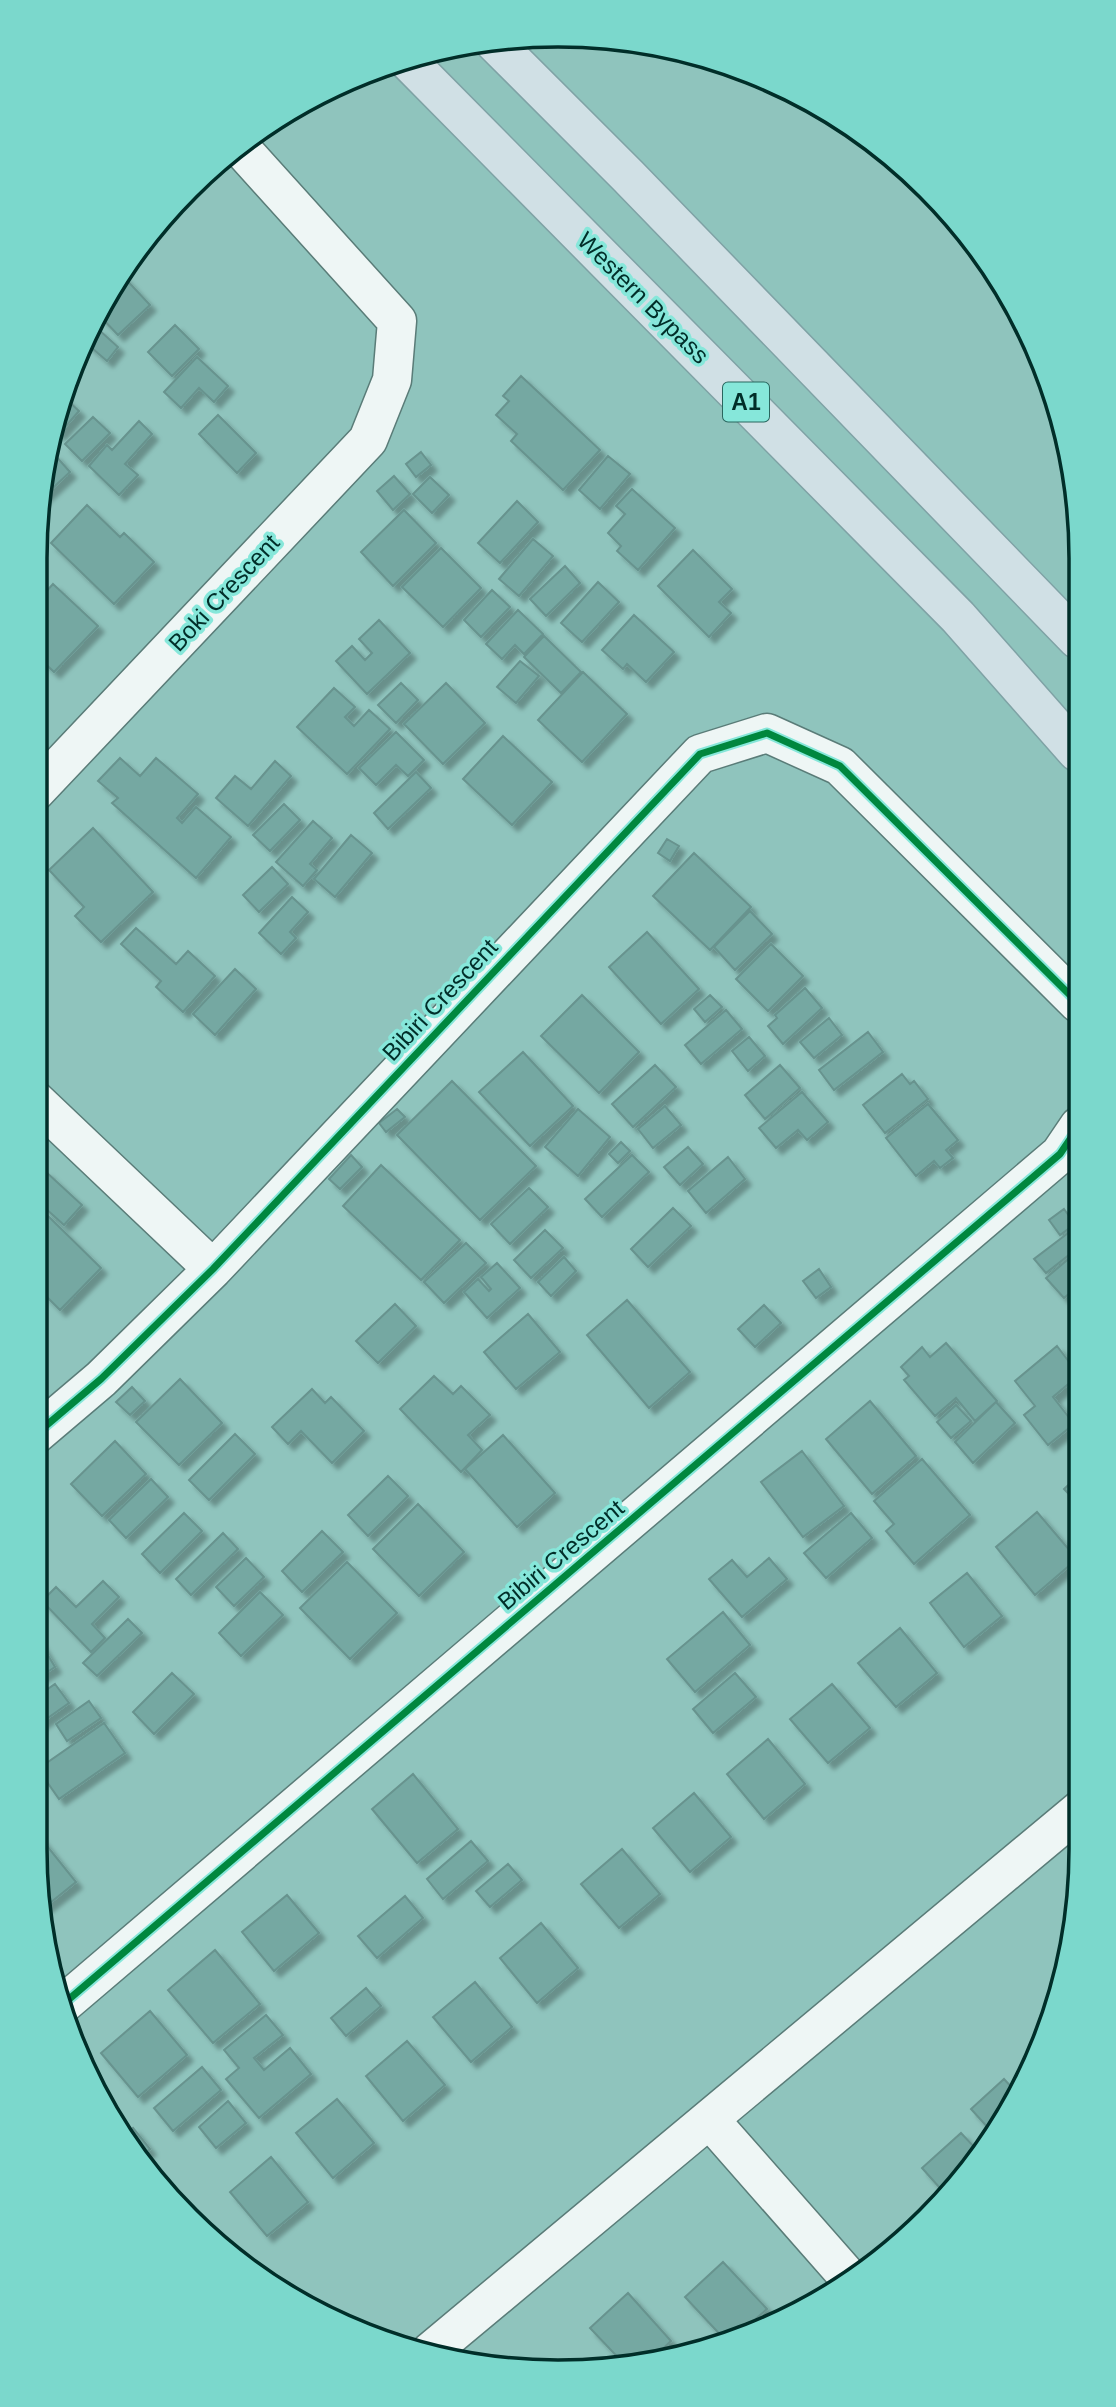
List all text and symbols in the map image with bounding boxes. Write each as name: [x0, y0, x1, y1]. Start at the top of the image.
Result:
street label: Western Bypass: [572, 226, 715, 369]
road number: A1: [723, 382, 769, 422]
street label: Boki Crescent: [163, 529, 285, 656]
street label: Bibiri Crescent: [377, 933, 503, 1066]
street label: Bibiri Crescent: [492, 1494, 629, 1615]

